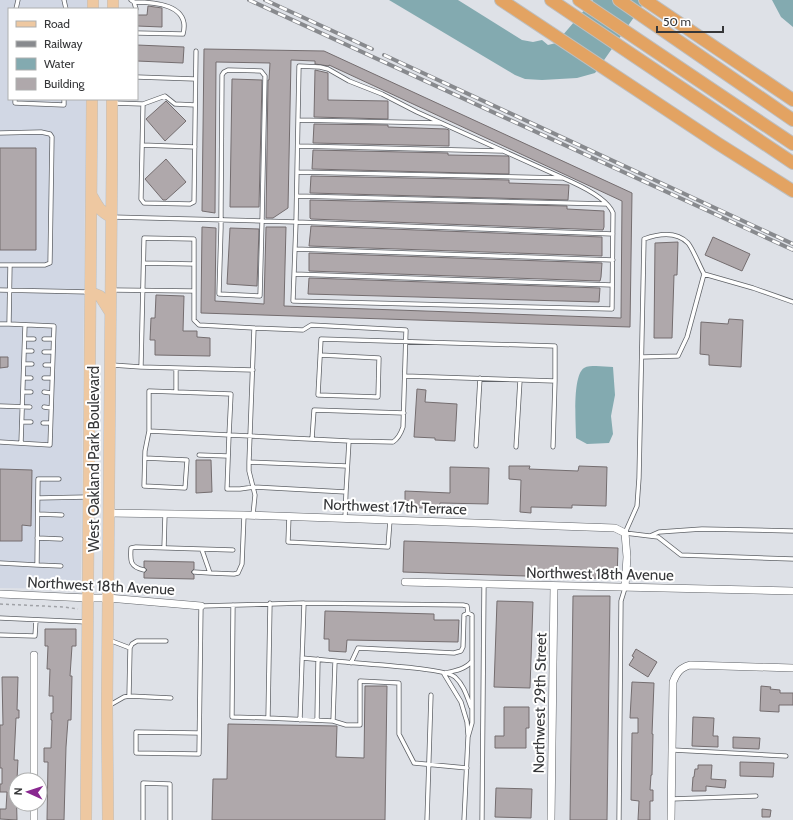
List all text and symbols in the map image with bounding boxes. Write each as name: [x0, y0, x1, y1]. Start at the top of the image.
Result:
legend: [8, 8, 138, 100]
scale bar: [657, 8, 723, 34]
text: 50 m: [663, 14, 691, 29]
text: Road: [44, 16, 70, 31]
text: Railway: [44, 36, 82, 51]
text: Water: [44, 56, 75, 71]
text: Building: [44, 76, 86, 91]
street label: West Oakland Park Boulevard: [85, 366, 103, 552]
street label: Northwest 17th Terrace: [323, 495, 468, 519]
street label: Northwest 18th Avenue: [526, 564, 674, 584]
street label: Northwest 18th Avenue: [27, 573, 175, 599]
street label: Northwest 29th Street: [530, 632, 550, 774]
north arrow: [8, 772, 48, 812]
text: N: [11, 787, 25, 796]

